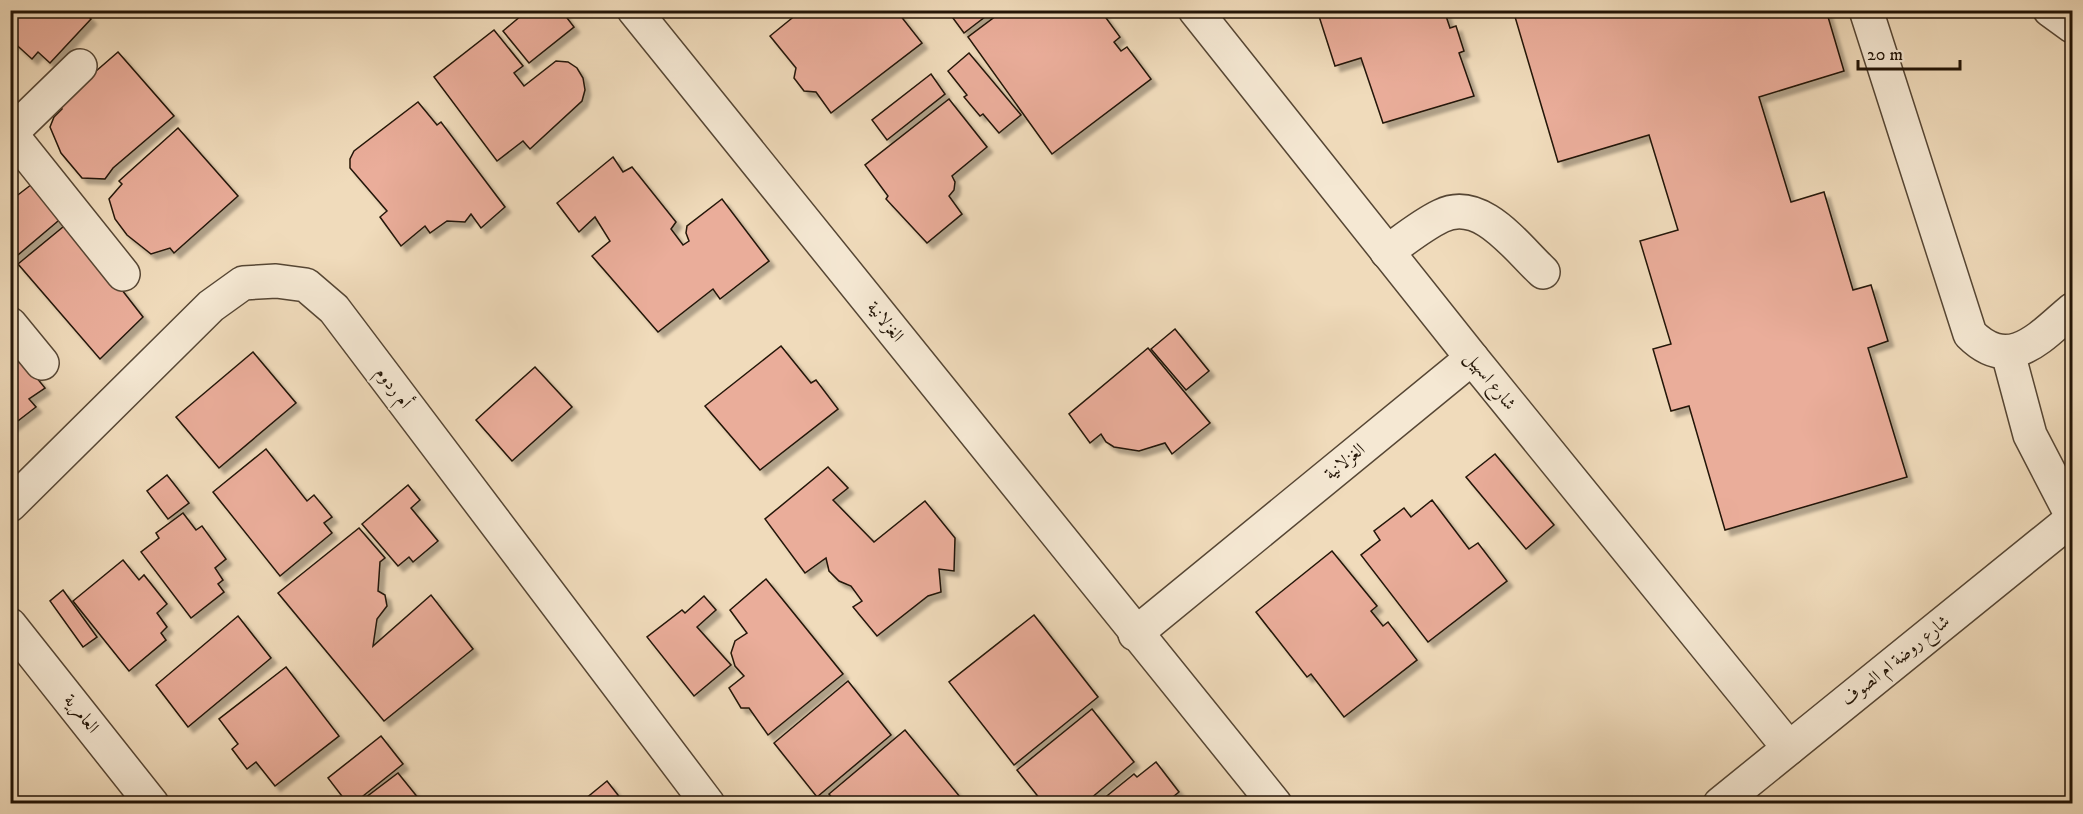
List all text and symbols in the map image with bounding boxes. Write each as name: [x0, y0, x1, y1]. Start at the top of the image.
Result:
scale bar: [1858, 33, 1960, 71]
text: 20 m: [1867, 44, 1903, 66]
street label: الغزلانية: [862, 297, 908, 347]
street label: شارع اسهيل: [1457, 347, 1520, 417]
street label: أم ردوم: [367, 361, 419, 416]
street label: الغزلانية: [1320, 439, 1370, 485]
street label: شارع روضة ام الصوف: [1838, 611, 1957, 714]
street label: العامرية: [58, 690, 104, 739]

